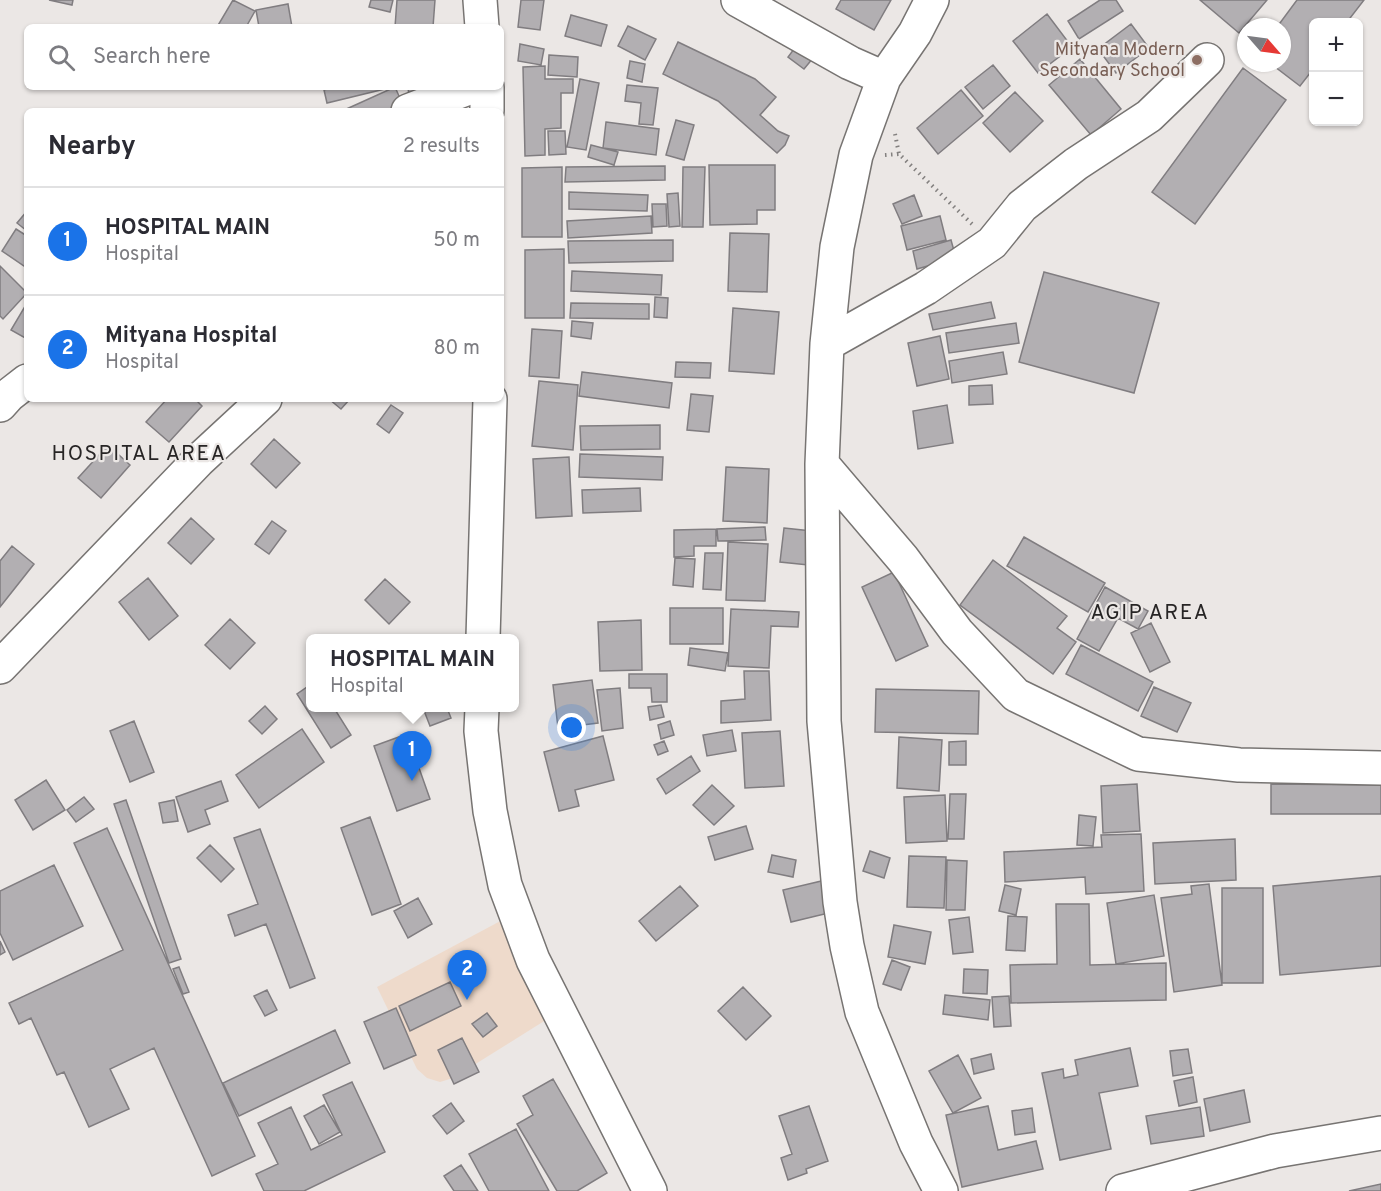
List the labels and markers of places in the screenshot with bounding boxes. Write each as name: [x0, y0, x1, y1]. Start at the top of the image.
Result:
place label: Mityana Modern Secondary School: [1039, 39, 1185, 83]
marker: Mityana Modern Secondary School: [1190, 53, 1204, 67]
pin: 1: [392, 732, 432, 781]
pin: 2: [448, 950, 486, 1000]

